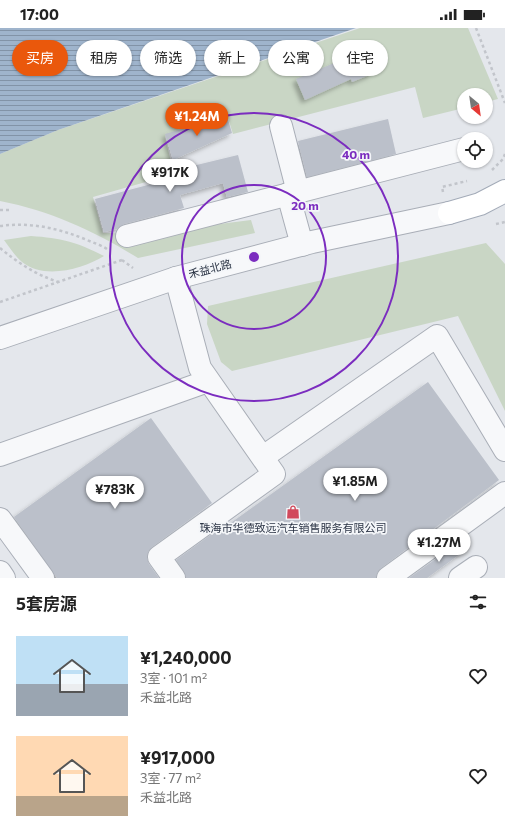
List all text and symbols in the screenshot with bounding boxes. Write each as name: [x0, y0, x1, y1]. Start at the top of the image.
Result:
text: 17:00: [20, 5, 59, 23]
chip: 买房: [12, 40, 68, 76]
chip: 租房: [76, 40, 132, 76]
chip: 筛选: [140, 40, 196, 76]
chip: 新上: [204, 40, 260, 76]
chip: 公寓: [268, 40, 324, 76]
chip: 住宅: [332, 40, 388, 76]
north arrow: [457, 88, 493, 124]
map controls: [457, 88, 493, 168]
pin: ¥1.24M: [164, 103, 230, 137]
text: ¥1.24M: [174, 108, 220, 124]
button: locate: [457, 132, 493, 168]
text: 40 m: [342, 147, 370, 161]
pin: ¥917K: [142, 159, 198, 193]
text: ¥917K: [151, 164, 189, 180]
text: 20 m: [291, 198, 319, 212]
centre of rings: [247, 250, 261, 264]
street label: 禾益北路: [187, 257, 233, 280]
pin: ¥1.85M: [322, 468, 388, 502]
text: ¥1.85M: [332, 473, 378, 489]
pin: ¥783K: [87, 476, 143, 510]
text: ¥783K: [95, 481, 135, 497]
shop icon: 珠海市华德致远汽车销售服务有限公司: [285, 504, 301, 520]
place label: 珠海市华德致远汽车销售服务有限公司: [200, 521, 387, 534]
pin: ¥1.27M: [406, 529, 472, 563]
text: ¥1.27M: [417, 534, 461, 550]
icon: filters: [467, 591, 489, 613]
text: 5套房源: [16, 593, 77, 614]
text: ¥1,240,000: [140, 647, 232, 668]
icon: home: [48, 652, 96, 700]
icon: heart: [467, 665, 489, 687]
text: 3室 · 101 m²: [140, 670, 207, 686]
text: 禾益北路: [140, 689, 192, 705]
text: ¥917,000: [140, 747, 215, 768]
icon: home: [48, 752, 96, 800]
icon: heart: [467, 765, 489, 787]
text: 3室 · 77 m²: [140, 770, 201, 786]
text: 禾益北路: [140, 789, 192, 805]

